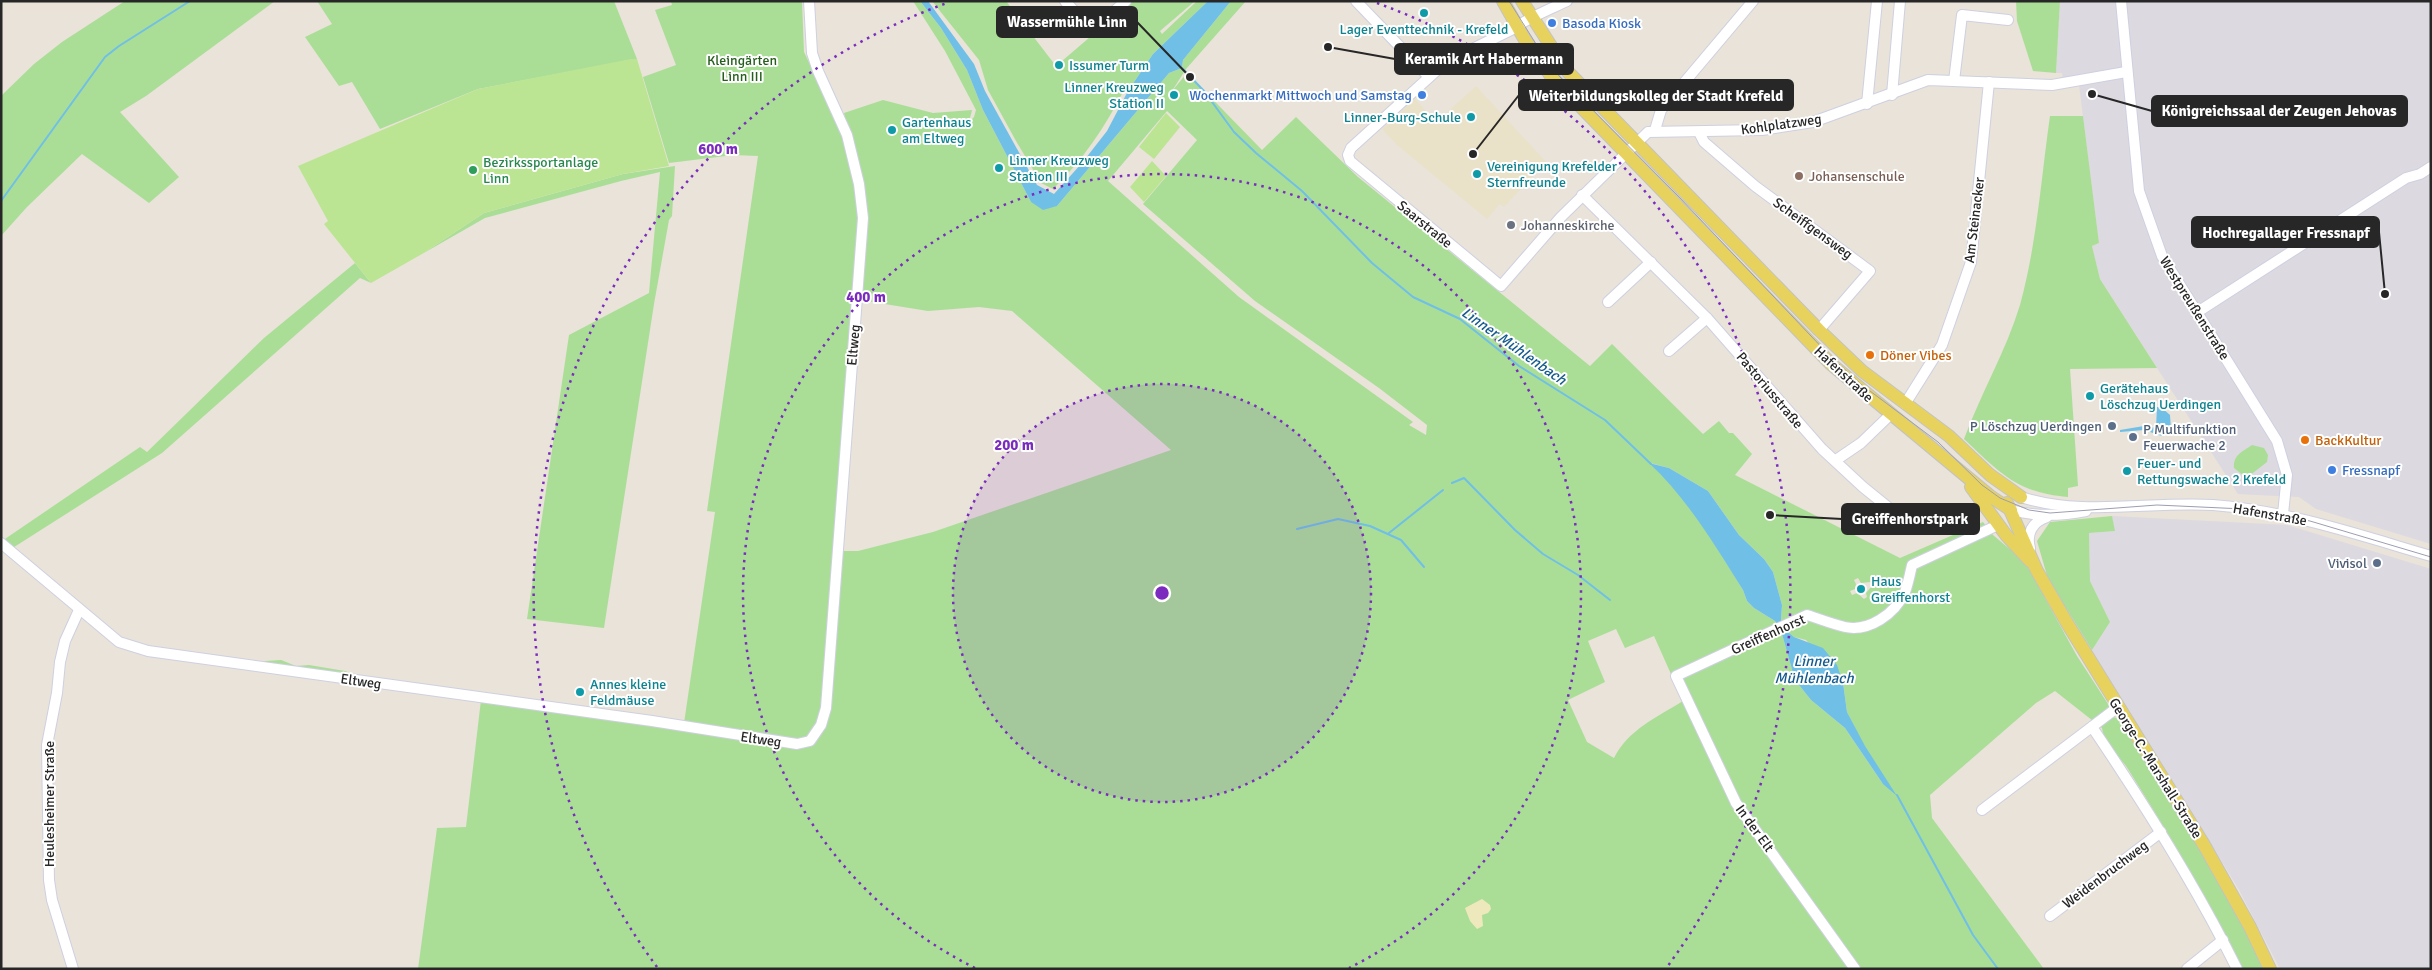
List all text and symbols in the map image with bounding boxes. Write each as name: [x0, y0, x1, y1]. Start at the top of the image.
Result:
callout: Wassermühle Linn: [997, 7, 1137, 37]
marker: Lager Eventtechnik - Krefeld: [1418, 7, 1430, 19]
text: Wassermühle Linn: [1007, 13, 1127, 31]
place label: Basoda Kiosk: [1562, 15, 1641, 32]
marker: Basoda Kiosk: [1546, 17, 1558, 29]
place label: Lager Eventtechnik - Krefeld: [1339, 21, 1509, 38]
callout: Keramik Art Habermann: [1395, 44, 1573, 74]
text: Keramik Art Habermann: [1405, 50, 1563, 68]
park label: Kleingärten Linn III: [707, 52, 777, 85]
place label: Issumer Turm: [1069, 57, 1149, 74]
marker: Issumer Turm: [1053, 59, 1065, 71]
place label: Linner Kreuzweg Station II: [1064, 79, 1164, 112]
callout: Weiterbildungskolleg der Stadt Krefeld: [1519, 80, 1793, 110]
place label: Wochenmarkt Mittwoch und Samstag: [1189, 87, 1412, 104]
text: Weiterbildungskolleg der Stadt Krefeld: [1529, 87, 1783, 105]
marker: Linner Kreuzweg Station II: [1168, 89, 1180, 101]
marker: Wochenmarkt Mittwoch und Samstag: [1416, 89, 1428, 101]
callout: Königreichssaal der Zeugen Jehovas: [2152, 96, 2407, 126]
text: Königreichssaal der Zeugen Jehovas: [2161, 102, 2397, 120]
place label: Linner-Burg-Schule: [1344, 109, 1461, 126]
street label: Kohlplatzweg: [1740, 110, 1823, 139]
marker: Linner-Burg-Schule: [1465, 111, 1477, 123]
place label: Gartenhaus am Eltweg: [902, 114, 971, 147]
marker: Gartenhaus am Eltweg: [886, 124, 898, 136]
text: 600 m: [698, 140, 738, 158]
place label: Linner Kreuzweg Station III: [1009, 152, 1109, 185]
place label: Bezirkssportanlage Linn: [483, 154, 598, 187]
place label: Vereinigung Krefelder Sternfreunde: [1487, 158, 1618, 191]
marker: Linner Kreuzweg Station III: [993, 162, 1005, 174]
marker: Bezirkssportanlage Linn: [467, 164, 479, 176]
marker: Vereinigung Krefelder Sternfreunde: [1471, 168, 1483, 180]
place label: Johansenschule: [1809, 168, 1905, 185]
marker: Johansenschule: [1793, 170, 1805, 182]
street label: Am Steinacker: [1961, 175, 1988, 264]
street label: Scheiffgensweg: [1770, 194, 1856, 263]
street label: Saarstraße: [1394, 197, 1456, 252]
place label: Johanneskirche: [1521, 217, 1615, 234]
callout: Hochregallager Fressnapf: [2192, 217, 2379, 247]
marker: Johanneskirche: [1505, 219, 1517, 231]
text: Hochregallager Fressnapf: [2202, 224, 2371, 242]
street label: Westpreußenstraße: [2156, 253, 2233, 363]
text: 400 m: [846, 288, 886, 306]
water label: Linner Mühlenbach: [1458, 303, 1570, 389]
street label: Eltweg: [843, 324, 864, 366]
street label: Hafenstraße: [1811, 343, 1877, 406]
place label: Döner Vibes: [1880, 347, 1952, 364]
street label: Pastoriusstraße: [1733, 349, 1807, 432]
marker: Döner Vibes: [1864, 349, 1876, 361]
place label: Gerätehaus Löschzug Uerdingen: [2100, 380, 2221, 413]
marker: Gerätehaus Löschzug Uerdingen: [2084, 390, 2096, 402]
place label: P Löschzug Uerdingen: [1970, 418, 2102, 435]
marker: P Löschzug Uerdingen: [2106, 420, 2118, 432]
place label: P Multifunktion Feuerwache 2: [2143, 421, 2236, 454]
marker: P Multifunktion Feuerwache 2: [2127, 431, 2139, 443]
place label: BackKultur: [2315, 432, 2382, 449]
marker: BackKultur: [2299, 434, 2311, 446]
text: 200 m: [994, 436, 1034, 454]
place label: Feuer- und Rettungswache 2 Krefeld: [2137, 455, 2286, 488]
place label: Fressnapf: [2342, 462, 2401, 479]
marker: Fressnapf: [2326, 464, 2338, 476]
marker: Feuer- und Rettungswache 2 Krefeld: [2121, 465, 2133, 477]
street label: Hafenstraße: [2232, 500, 2308, 529]
callout: Greiffenhorstpark: [1842, 504, 1979, 534]
text: Greiffenhorstpark: [1852, 510, 1969, 528]
place label: Vivisol: [2328, 555, 2367, 572]
marker: Vivisol: [2371, 557, 2383, 569]
place label: Haus Greiffenhorst: [1871, 573, 1950, 606]
marker: Haus Greiffenhorst: [1855, 583, 1867, 595]
centre of rings: [1153, 584, 1171, 602]
street label: Greiffenhorst: [1729, 611, 1808, 658]
water label: Linner Mühlenbach: [1774, 652, 1854, 687]
street label: Eltweg: [339, 670, 382, 693]
place label: Annes kleine Feldmäuse: [590, 676, 666, 709]
marker: Annes kleine Feldmäuse: [574, 686, 586, 698]
street label: George-C.-Marshall-Straße: [2105, 695, 2206, 842]
street label: Eltweg: [739, 728, 782, 751]
street label: Heulesheimer Straße: [41, 741, 58, 867]
street label: In der Elt: [1732, 801, 1777, 855]
street label: Weidenbruchweg: [2059, 837, 2151, 912]

